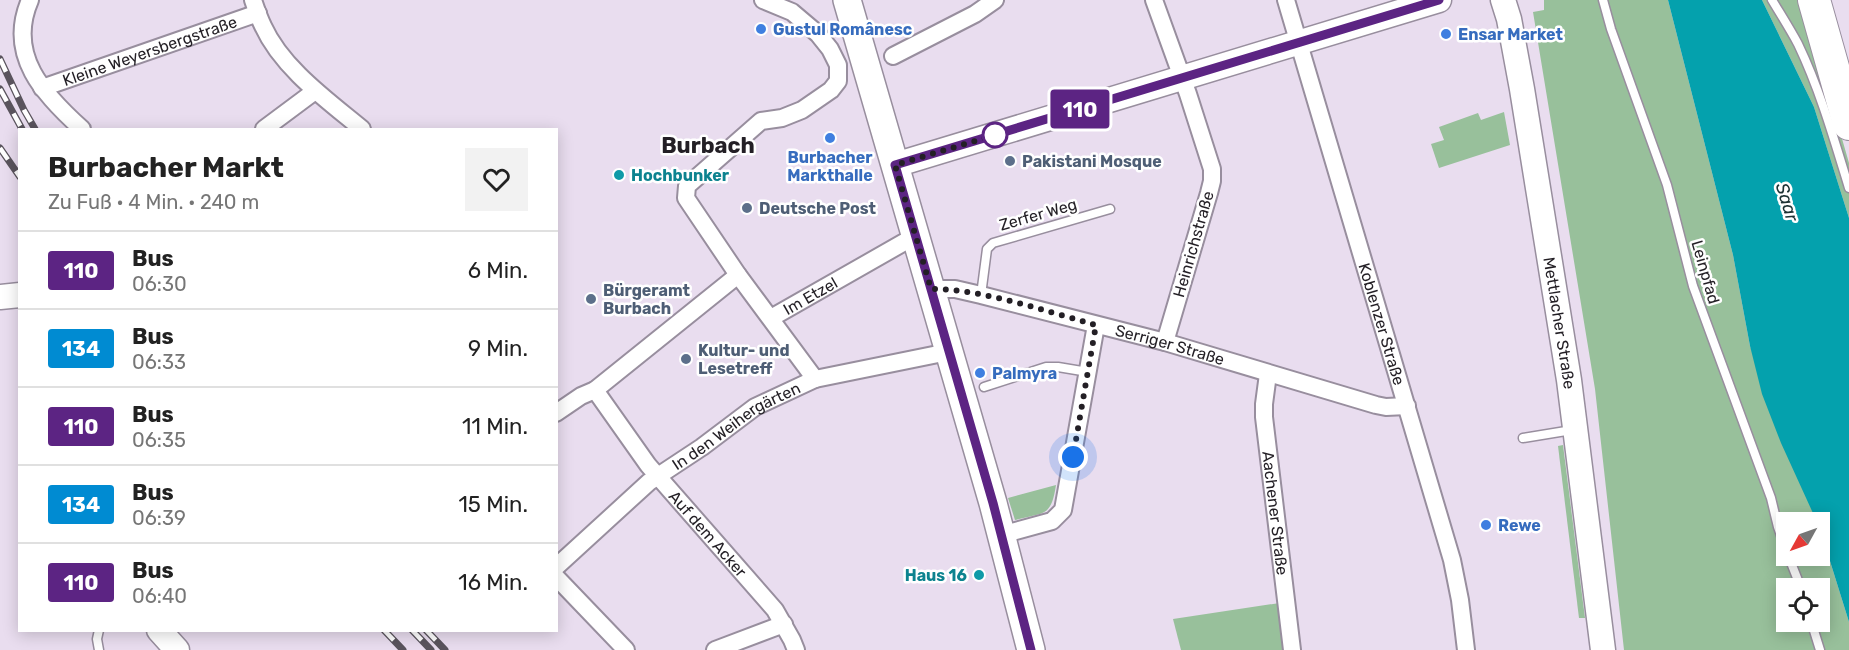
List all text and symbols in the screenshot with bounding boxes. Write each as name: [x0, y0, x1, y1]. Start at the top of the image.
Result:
street label: Kleine Weyersbergstraße: [60, 12, 240, 90]
place label: Gustul Românesc: [773, 20, 912, 39]
marker: Gustul Românesc: [754, 22, 768, 36]
place label: Ensar Market: [1458, 25, 1564, 44]
marker: Ensar Market: [1439, 27, 1453, 41]
line badge: 110: [1046, 90, 1114, 128]
text: 110: [1062, 97, 1098, 122]
unlabelled marker: [982, 122, 1008, 148]
marker: Burbacher Markthalle: [823, 131, 837, 145]
district label: Burbach: [661, 132, 755, 159]
button: heart: [465, 148, 528, 211]
place label: Burbacher Markthalle: [787, 148, 873, 185]
text: Burbacher Markt: [48, 151, 284, 184]
place label: Pakistani Mosque: [1022, 152, 1162, 171]
marker: Pakistani Mosque: [1003, 154, 1017, 168]
place label: Hochbunker: [631, 166, 730, 185]
marker: Hochbunker: [612, 168, 626, 182]
water label: Saar: [1771, 180, 1804, 225]
street label: Heinrichstraße: [1169, 189, 1218, 300]
text: Zu Fuß · 4 Min. · 240 m: [48, 190, 259, 214]
street label: Zerfer Weg: [997, 194, 1079, 235]
place label: Deutsche Post: [759, 199, 877, 218]
marker: Deutsche Post: [740, 201, 754, 215]
street label: Leinpfad: [1687, 238, 1724, 306]
text: Bus: [132, 245, 174, 272]
street label: Mettlacher Straße: [1539, 256, 1579, 390]
text: 6 Min.: [468, 257, 528, 284]
text: 110: [63, 258, 99, 283]
street label: Koblenzer Straße: [1354, 261, 1409, 388]
text: 06:30: [132, 272, 187, 296]
street label: Im Etzel: [780, 273, 841, 319]
place label: Bürgeramt Burbach: [603, 281, 690, 318]
marker: Bürgeramt Burbach: [584, 292, 598, 306]
street label: Serriger Straße: [1113, 321, 1227, 369]
text: Bus: [132, 323, 174, 350]
text: 9 Min.: [468, 335, 528, 362]
text: 134: [62, 336, 100, 361]
place label: Kultur- und Lesetreff: [698, 341, 790, 378]
text: 06:33: [132, 350, 186, 374]
marker: Kultur- und Lesetreff: [679, 352, 693, 366]
place label: Palmyra: [992, 364, 1057, 383]
marker: Palmyra: [973, 366, 987, 380]
street label: In den Weihergärten: [669, 378, 803, 474]
text: Bus: [132, 401, 174, 428]
text: 11 Min.: [462, 413, 528, 440]
text: 110: [63, 414, 99, 439]
text: 06:35: [132, 428, 186, 452]
your location: [1058, 442, 1088, 472]
street label: Aachener Straße: [1258, 450, 1292, 576]
text: Bus: [132, 479, 174, 506]
street label: Auf dem Acker: [665, 487, 751, 581]
text: 15 Min.: [458, 491, 528, 518]
text: 134: [62, 492, 100, 517]
text: 06:39: [132, 506, 186, 530]
north arrow: [1776, 512, 1830, 566]
map controls: [1776, 512, 1830, 632]
place label: Rewe: [1498, 516, 1541, 535]
marker: Rewe: [1479, 518, 1493, 532]
text: Bus: [132, 557, 174, 584]
place label: Haus 16: [905, 566, 967, 585]
marker: Haus 16: [972, 568, 986, 582]
text: 16 Min.: [458, 569, 528, 596]
text: 110: [63, 570, 99, 595]
button: locate: [1776, 578, 1830, 632]
text: 06:40: [132, 584, 187, 608]

